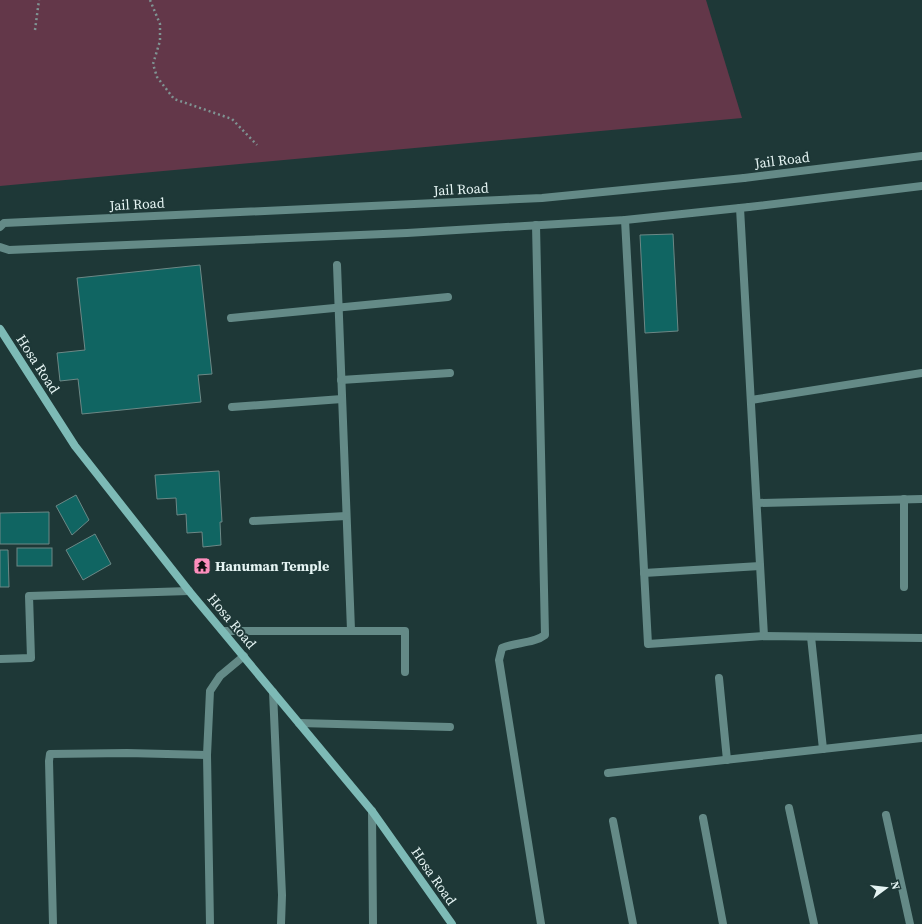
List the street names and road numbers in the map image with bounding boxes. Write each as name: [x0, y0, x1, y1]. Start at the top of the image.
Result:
street label: Jail Road: [752, 147, 811, 173]
street label: Jail Road: [432, 178, 489, 200]
street label: Jail Road: [108, 193, 165, 215]
street label: Hosa Road: [11, 331, 65, 397]
street label: Hosa Road: [203, 589, 261, 653]
street label: Hosa Road: [407, 843, 461, 909]

